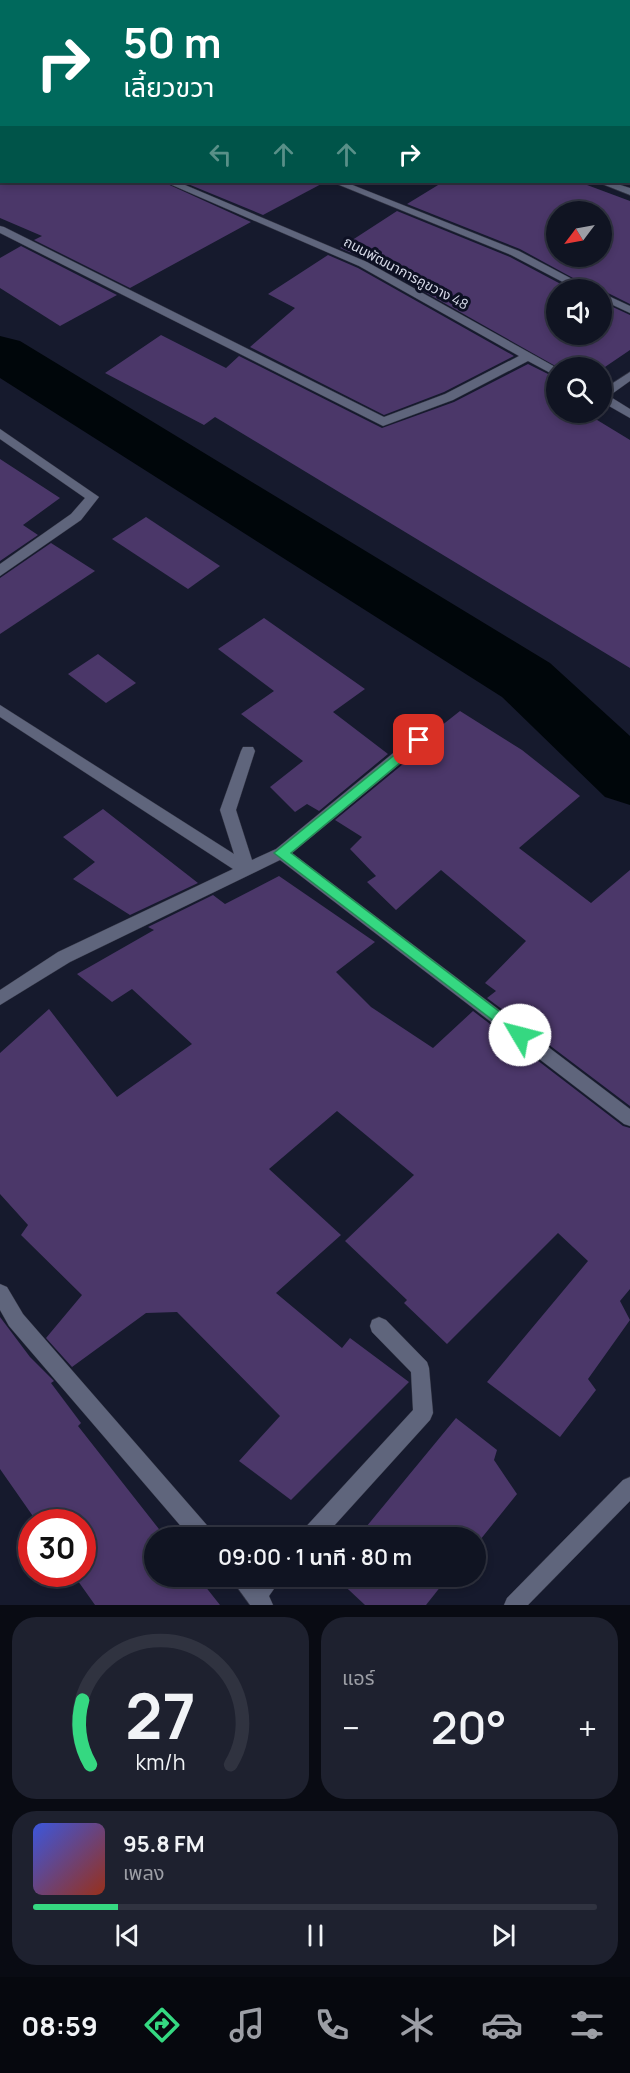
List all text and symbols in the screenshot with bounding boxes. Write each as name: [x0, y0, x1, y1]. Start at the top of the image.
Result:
text: 50 m: [123, 13, 221, 71]
icon: right: [24, 24, 102, 102]
text: เลี้ยวขวา: [123, 68, 214, 105]
icon: left: [204, 138, 237, 171]
icon: ahead: [267, 138, 300, 171]
icon: ahead: [330, 138, 363, 171]
icon: right: [393, 138, 426, 171]
north arrow: [546, 201, 612, 267]
map controls: [546, 201, 612, 423]
street label: ถนนพัฒนาการคูขวาง 48: [341, 232, 472, 313]
button: sound: [546, 279, 612, 345]
button: search: [546, 357, 612, 423]
pin: [393, 714, 444, 765]
icon: arrive: [402, 723, 435, 756]
position arrow: [488, 1003, 552, 1067]
speed limit sign: 30: [18, 1509, 96, 1587]
text: 09:00 · 1 นาที · 80 m: [218, 1542, 412, 1572]
text: แอร์: [342, 1664, 374, 1691]
text: 27: [125, 1672, 196, 1758]
text: 20°: [431, 1696, 507, 1758]
text: −: [342, 1705, 360, 1750]
text: +: [578, 1705, 597, 1750]
text: km/h: [136, 1747, 185, 1776]
text: 95.8 FM: [123, 1829, 204, 1859]
text: เพลง: [123, 1859, 165, 1886]
icon: previous: [111, 1919, 144, 1952]
icon: pause: [299, 1919, 332, 1952]
icon: next: [487, 1919, 520, 1952]
icon: directions: [141, 2004, 183, 2046]
icon: music: [226, 2004, 268, 2046]
icon: phone: [311, 2004, 353, 2046]
icon: climate: [396, 2004, 438, 2046]
icon: car: [481, 2004, 523, 2046]
icon: filters: [566, 2004, 608, 2046]
text: 08:59: [22, 2007, 98, 2044]

